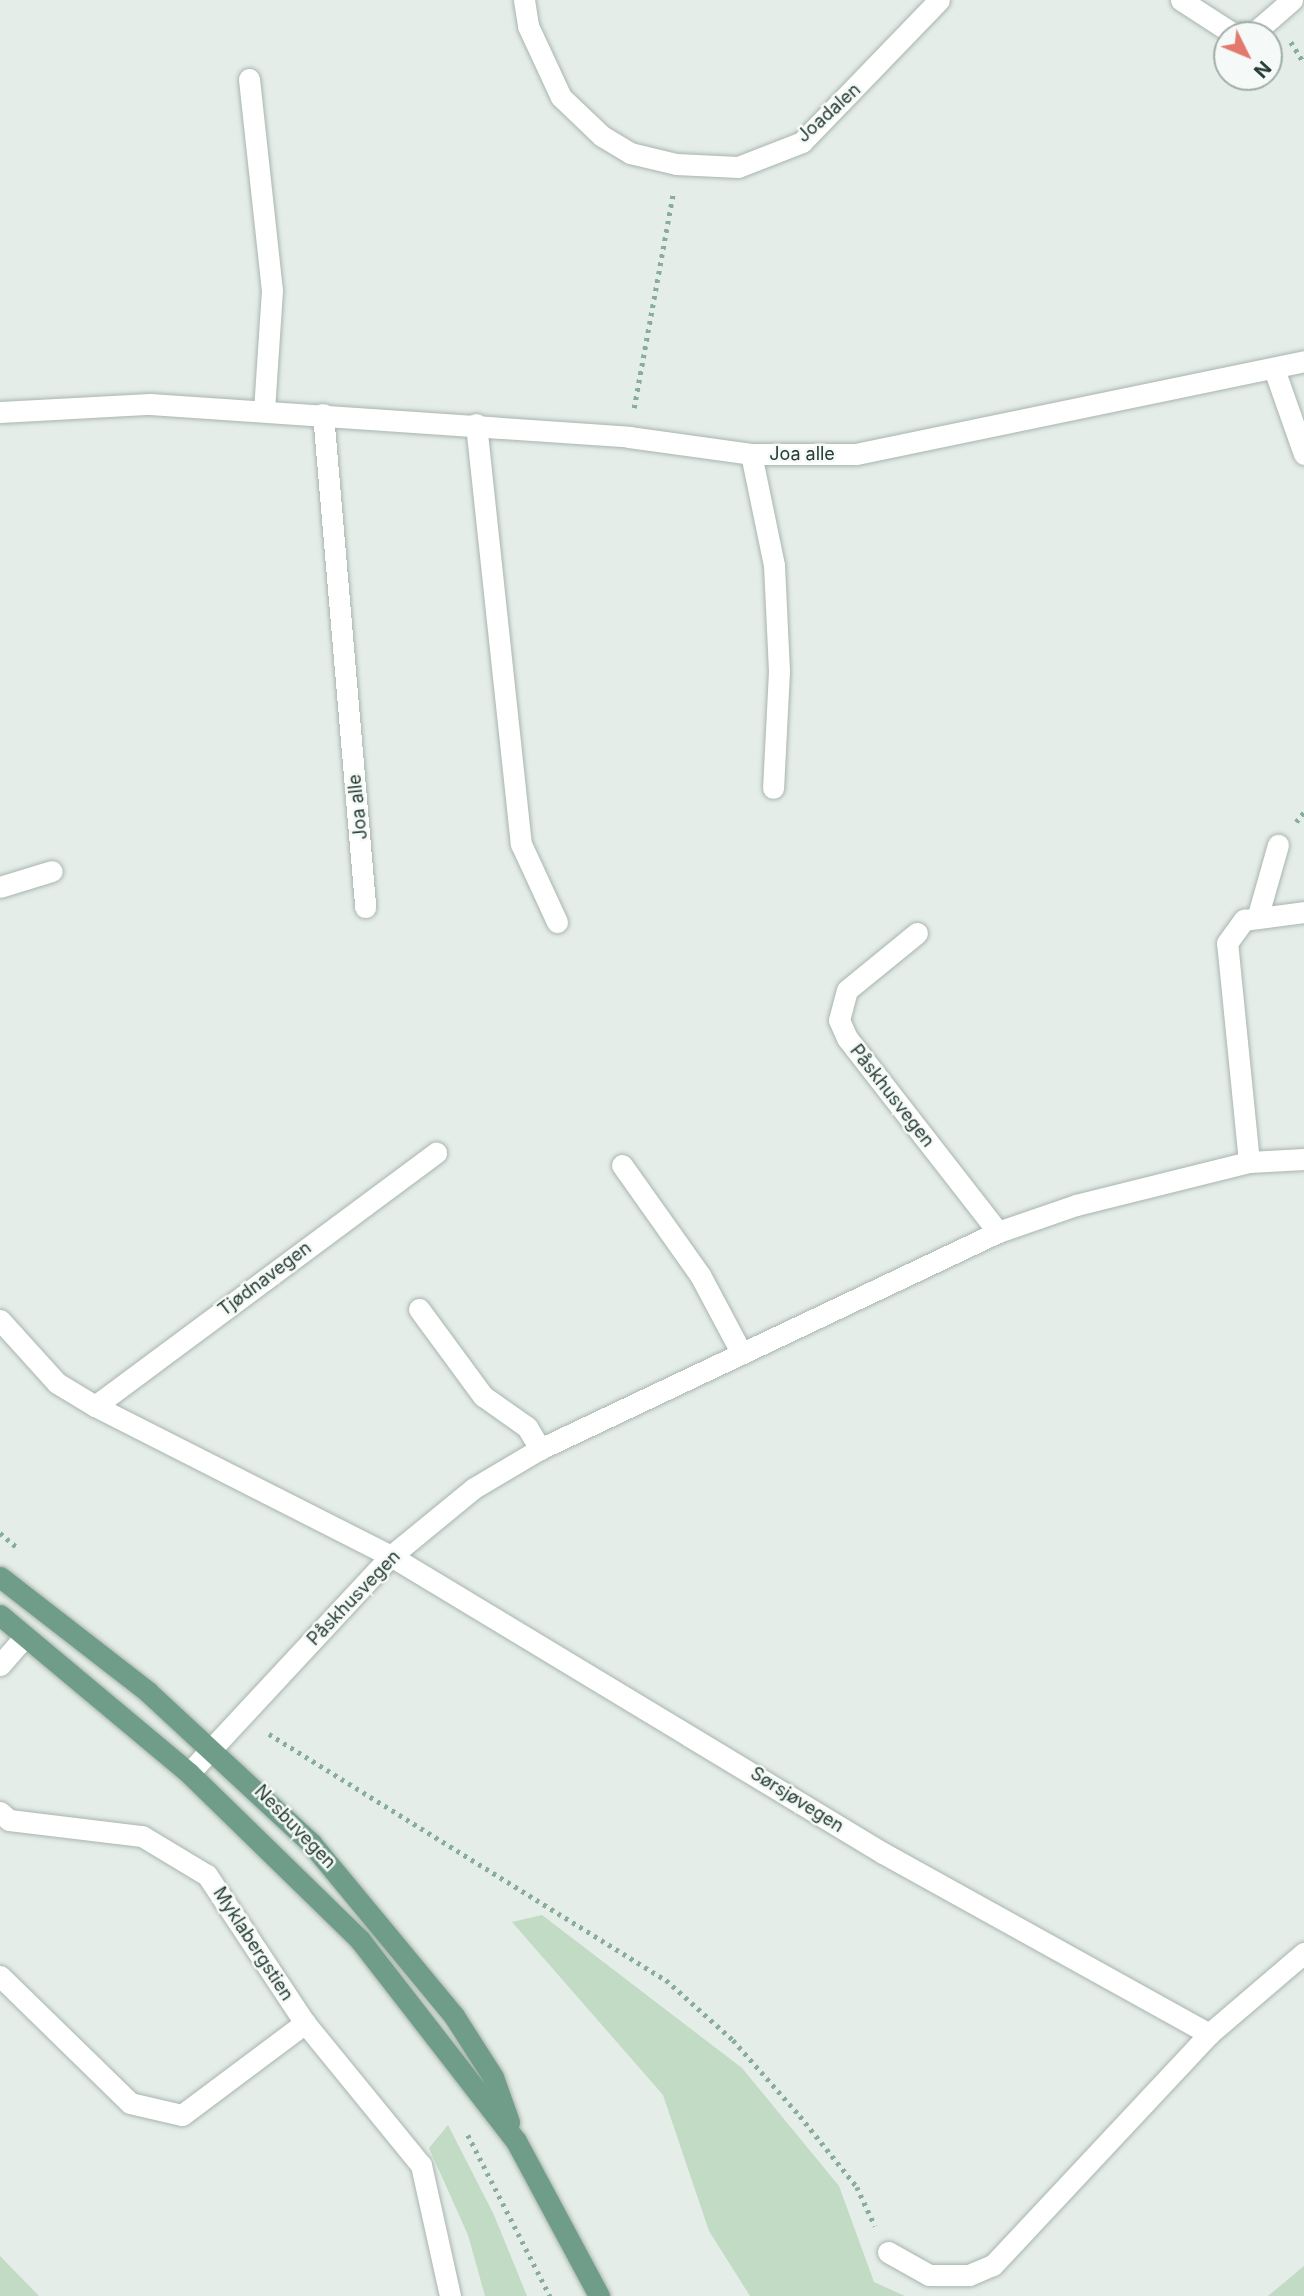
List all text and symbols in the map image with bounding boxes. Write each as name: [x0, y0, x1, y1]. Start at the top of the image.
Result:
north arrow: [1213, 21, 1283, 91]
text: N: [1249, 56, 1276, 82]
street label: Joadalen: [793, 79, 865, 147]
street label: Joa alle: [769, 443, 835, 465]
street label: Joa alle: [344, 773, 372, 841]
street label: Påskhusvegen: [845, 1040, 939, 1152]
street label: Tjødnavegen: [214, 1237, 316, 1321]
street label: Påskhusvegen: [303, 1546, 405, 1650]
street label: Sørsjøvegen: [746, 1763, 848, 1837]
street label: Nesbuvegen: [250, 1781, 340, 1873]
street label: Myklabergstien: [208, 1883, 298, 2005]

